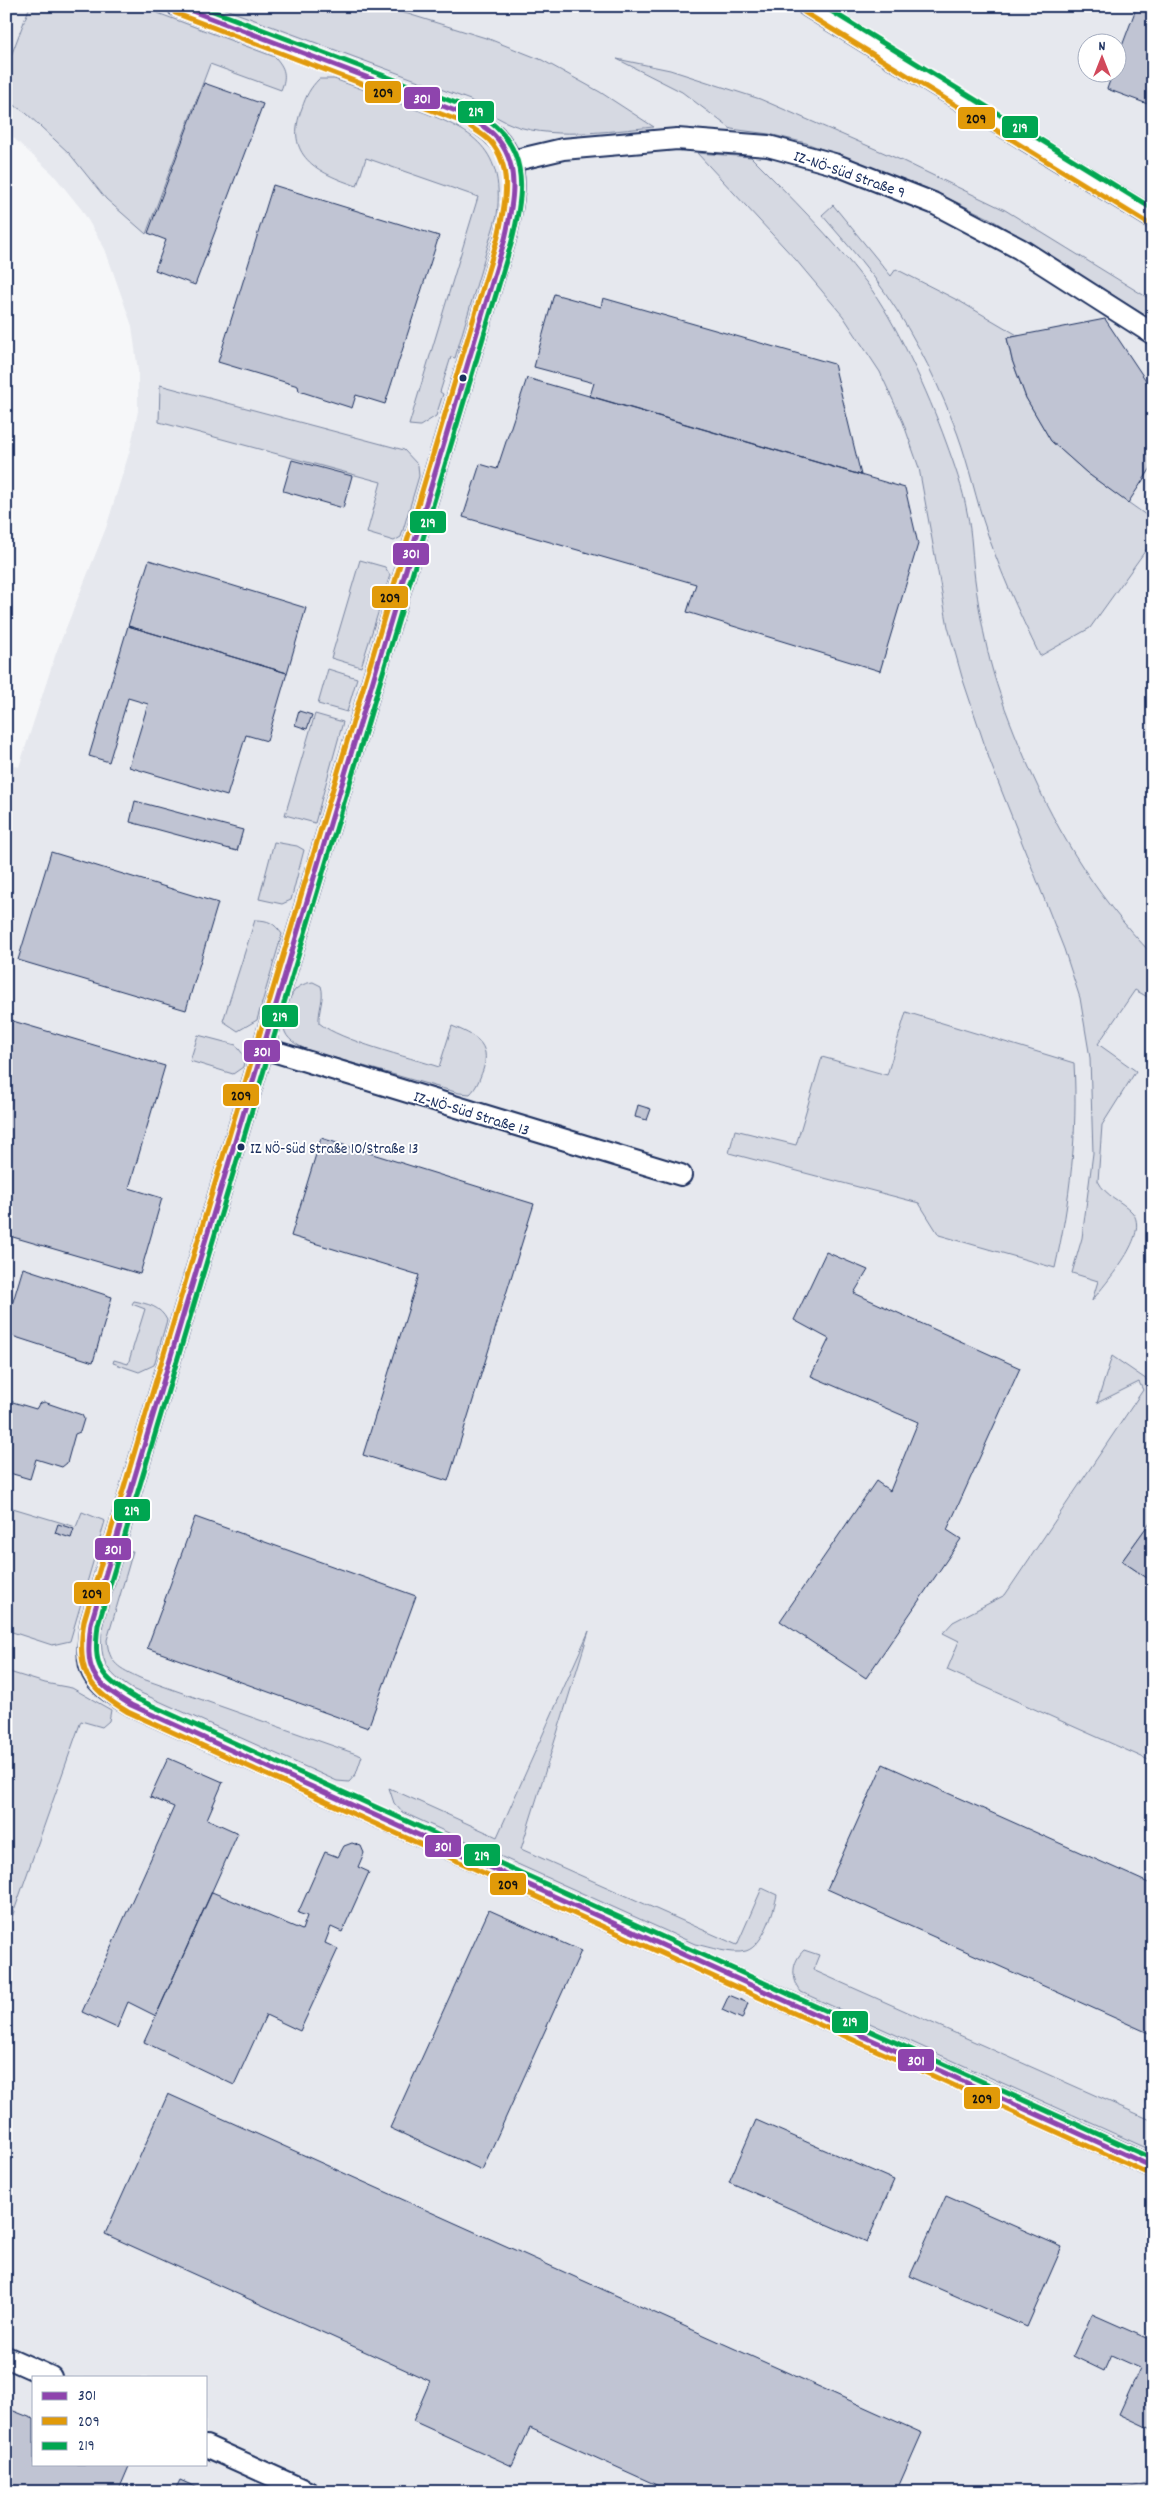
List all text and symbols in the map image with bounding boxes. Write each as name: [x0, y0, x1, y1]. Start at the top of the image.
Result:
north arrow: [1076, 32, 1126, 82]
text: N: [1099, 37, 1106, 57]
line badge: 209: [364, 80, 402, 104]
text: 209: [373, 84, 393, 104]
line badge: 301: [403, 86, 441, 110]
text: 301: [414, 90, 430, 110]
line badge: 219: [457, 100, 495, 124]
text: 219: [468, 103, 484, 123]
line badge: 209: [957, 106, 996, 130]
text: 209: [966, 110, 986, 130]
line badge: 219: [1001, 115, 1039, 139]
text: 219: [1012, 119, 1028, 139]
street label: IZ-NÖ-Süd Straße 9: [790, 145, 908, 205]
unlabelled marker: [458, 373, 468, 383]
line badge: 219: [409, 510, 447, 534]
text: 219: [420, 514, 436, 534]
line badge: 301: [392, 542, 430, 566]
text: 301: [403, 545, 419, 565]
line badge: 209: [371, 585, 409, 609]
text: 209: [380, 589, 400, 609]
line badge: 219: [261, 1004, 299, 1028]
text: 219: [272, 1008, 288, 1028]
line badge: 301: [243, 1039, 281, 1063]
text: 301: [254, 1043, 270, 1063]
line badge: 209: [222, 1083, 260, 1107]
street label: IZ-NÖ-Süd Straße 13: [411, 1086, 532, 1143]
text: 209: [231, 1087, 251, 1107]
place label: IZ NÖ-Süd Straße 10/Straße 13: [250, 1139, 418, 1161]
marker: IZ NÖ-Süd Straße 10/Straße 13: [236, 1142, 246, 1152]
line badge: 219: [113, 1498, 151, 1522]
text: 219: [124, 1502, 140, 1522]
line badge: 301: [94, 1537, 132, 1561]
text: 301: [105, 1541, 121, 1561]
line badge: 209: [73, 1581, 111, 1605]
text: 209: [82, 1585, 102, 1605]
line badge: 301: [424, 1834, 462, 1858]
text: 301: [435, 1838, 451, 1858]
line badge: 219: [463, 1843, 501, 1867]
text: 219: [474, 1847, 490, 1867]
line badge: 209: [489, 1872, 527, 1896]
text: 209: [498, 1876, 518, 1896]
line badge: 219: [831, 2010, 869, 2034]
text: 219: [842, 2013, 858, 2033]
line badge: 301: [897, 2048, 935, 2072]
text: 301: [908, 2052, 924, 2072]
line badge: 209: [963, 2086, 1001, 2110]
text: 209: [972, 2090, 992, 2110]
legend: [32, 2376, 208, 2466]
text: 301: [78, 2386, 96, 2408]
text: 209: [78, 2412, 100, 2434]
text: 219: [78, 2436, 95, 2458]

